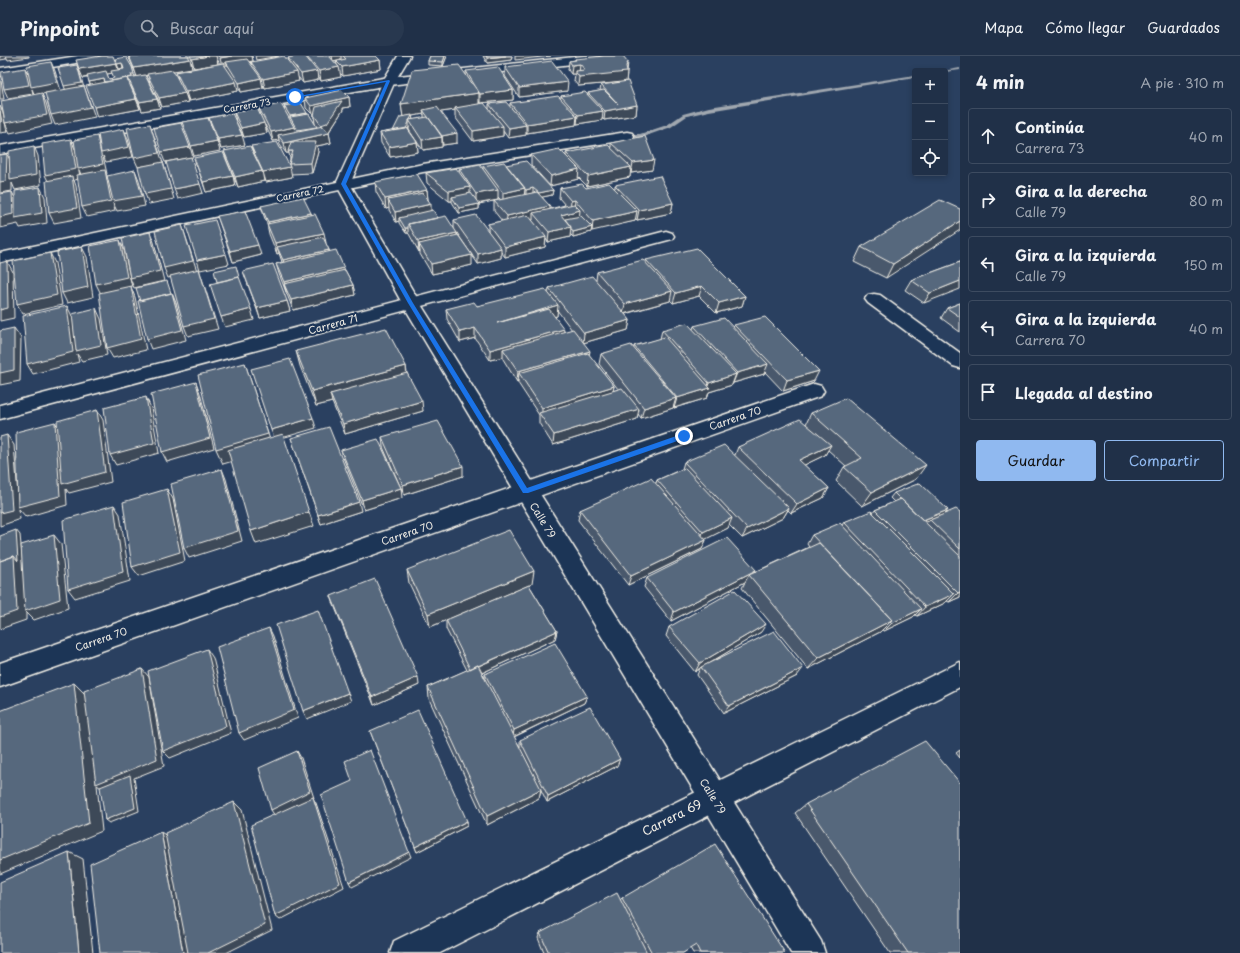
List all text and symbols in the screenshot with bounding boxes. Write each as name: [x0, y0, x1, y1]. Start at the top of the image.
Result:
search box: [124, 10, 404, 46]
text: Pinpoint: [20, 14, 100, 42]
text: Buscar aquí: [170, 16, 254, 39]
icon: search: [138, 17, 160, 39]
text: Mapa: [985, 17, 1023, 38]
text: Cómo llegar: [1045, 17, 1125, 38]
text: Guardados: [1147, 17, 1220, 38]
map controls: [912, 68, 948, 176]
button: +: [912, 68, 948, 104]
text: 4 min: [976, 69, 1024, 95]
text: A pie · 310 m: [1140, 73, 1224, 92]
route start: [286, 88, 304, 106]
street label: Carrera 73: [222, 94, 272, 116]
button: −: [912, 104, 948, 140]
text: Continúa: [1015, 115, 1084, 138]
icon: ahead: [977, 125, 999, 147]
text: 40 m: [1189, 127, 1223, 146]
text: Carrera 73: [1015, 138, 1084, 157]
button: locate: [912, 140, 948, 176]
text: Gira a la derecha: [1015, 179, 1147, 202]
street label: Carrera 72: [275, 181, 325, 205]
icon: right: [977, 189, 999, 211]
text: 80 m: [1189, 191, 1223, 210]
text: Calle 79: [1015, 202, 1066, 221]
text: Gira a la izquierda: [1015, 243, 1156, 266]
icon: left: [977, 253, 999, 275]
text: 150 m: [1184, 255, 1223, 274]
text: Calle 79: [1015, 266, 1066, 285]
text: Gira a la izquierda: [1015, 307, 1156, 330]
street label: Carrera 71: [306, 310, 359, 337]
icon: left: [977, 317, 999, 339]
text: 40 m: [1189, 319, 1223, 338]
text: Carrera 70: [1015, 330, 1085, 349]
icon: arrive: [977, 381, 999, 403]
text: Llegada al destino: [1015, 381, 1153, 404]
street label: Carrera 70: [707, 402, 763, 433]
route end: [675, 427, 693, 445]
button: Guardar: [976, 440, 1096, 481]
button: Compartir: [1104, 440, 1224, 481]
street label: Calle 79: [527, 499, 560, 540]
street label: Carrera 70: [379, 517, 435, 548]
street label: Carrera 70: [73, 623, 129, 654]
street label: Calle 79: [697, 775, 730, 816]
street label: Carrera 69: [639, 794, 705, 840]

